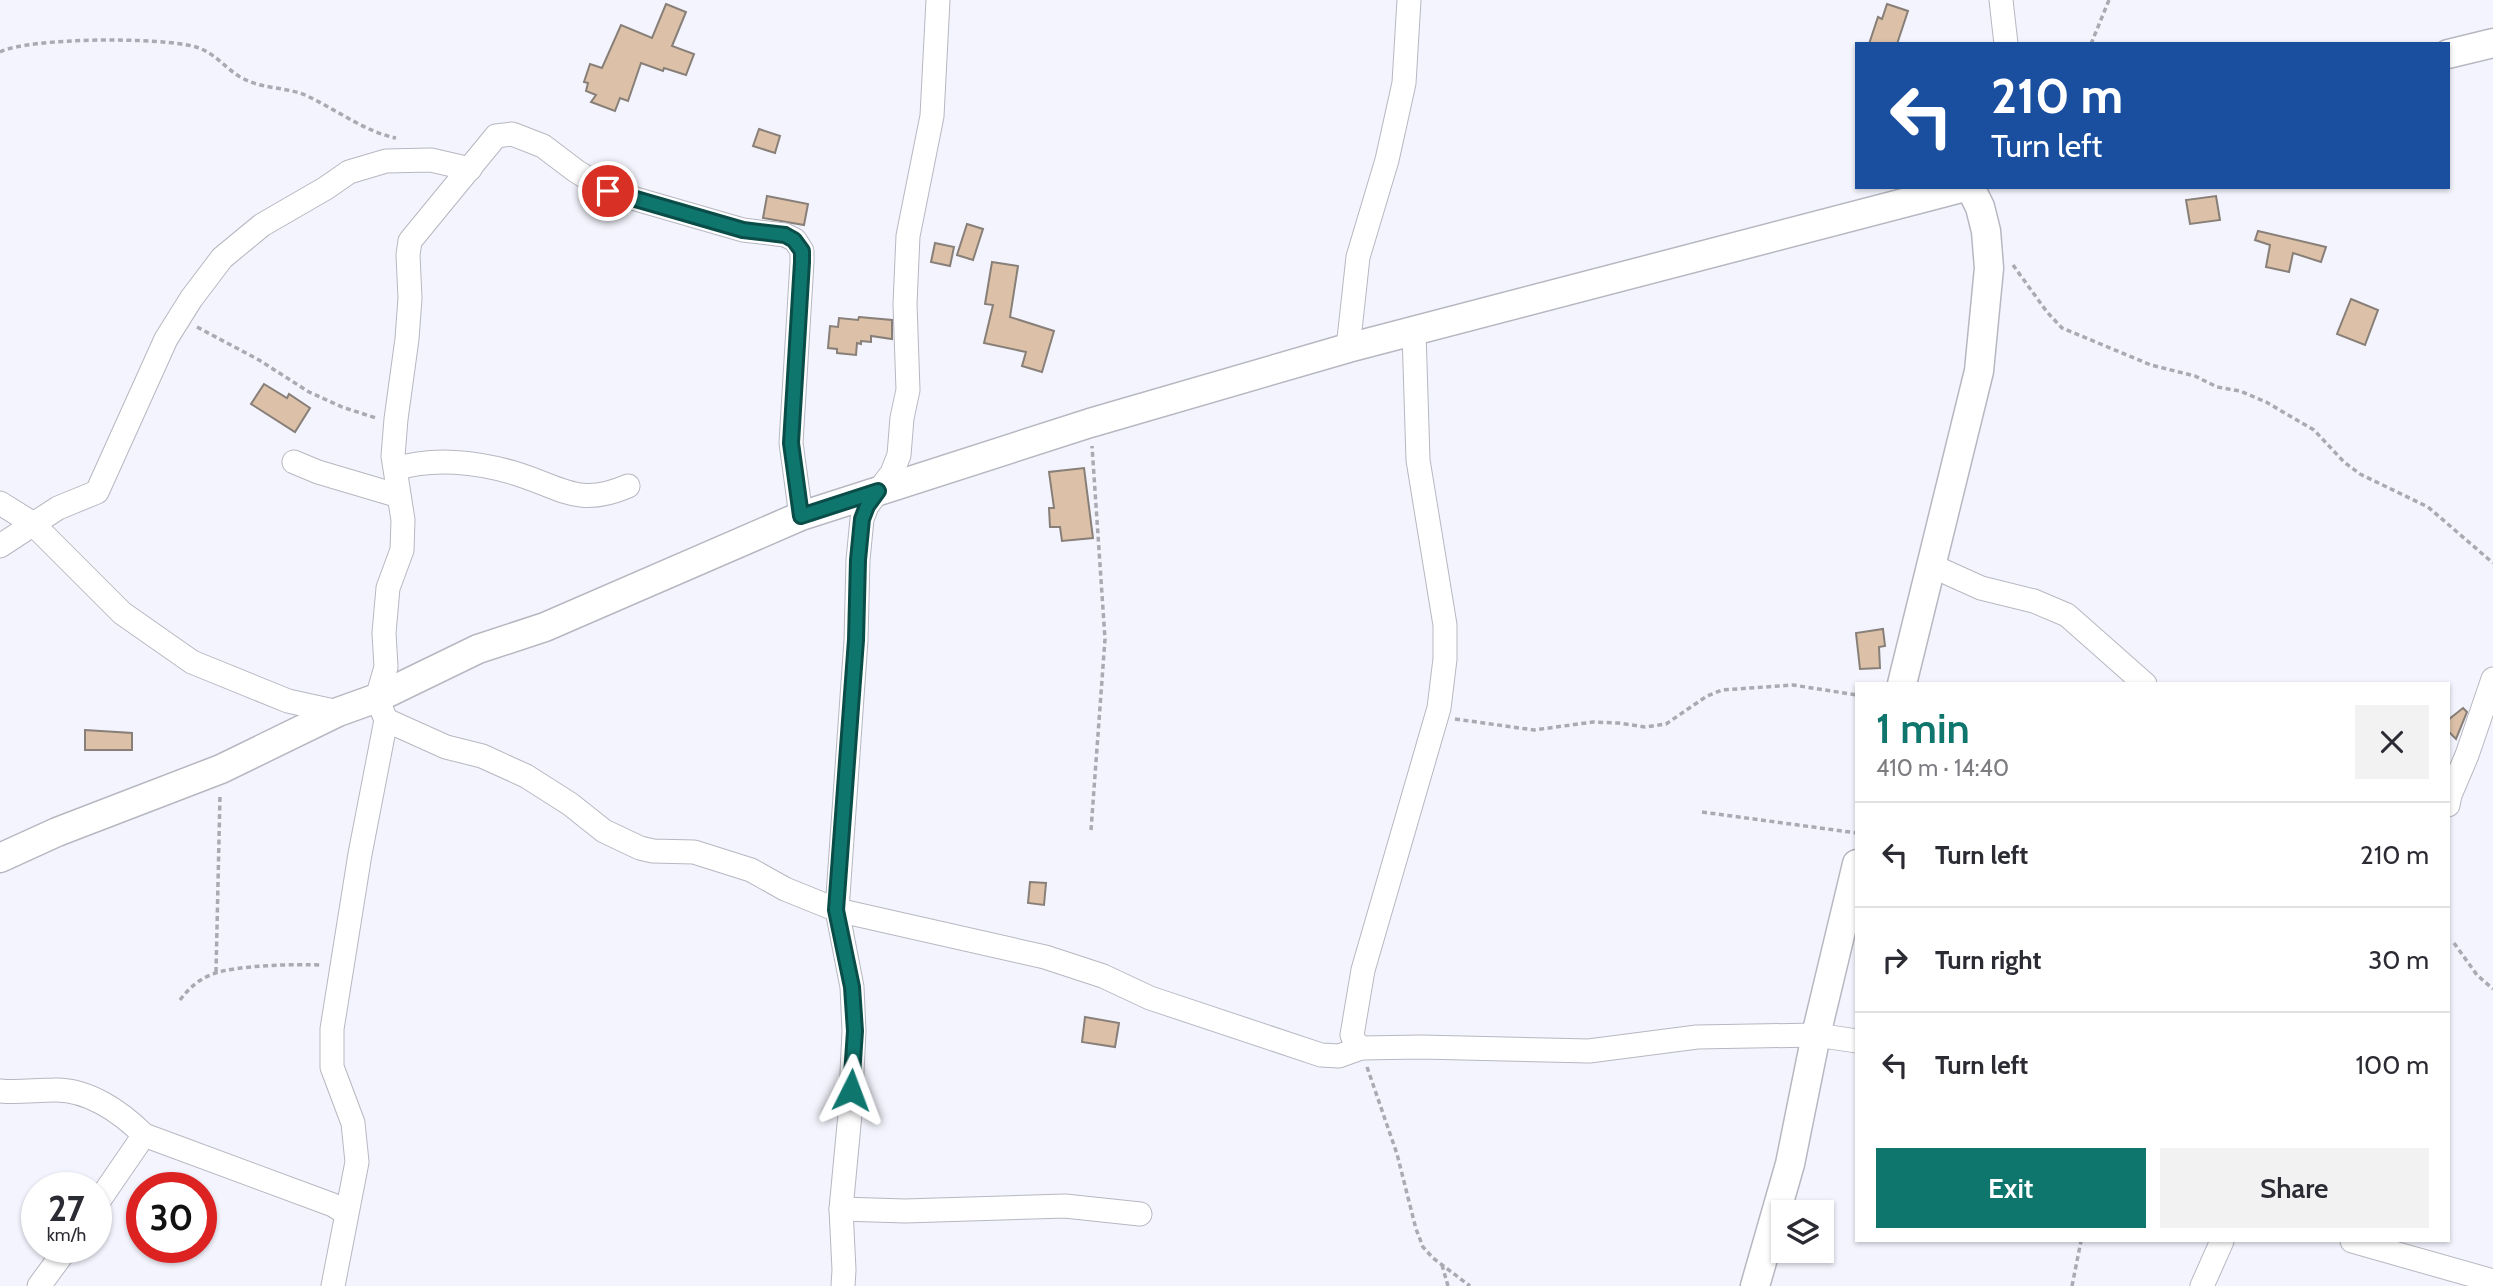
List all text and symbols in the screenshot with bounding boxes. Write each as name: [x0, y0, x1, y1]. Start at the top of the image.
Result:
text: 210 m: [1991, 66, 2123, 125]
icon: left: [1876, 70, 1967, 161]
text: Turn left: [1991, 126, 2102, 165]
pin: [578, 161, 638, 221]
icon: arrive: [589, 172, 627, 210]
text: 1 min: [1876, 702, 1970, 754]
button: close: [2355, 705, 2429, 779]
text: 410 m · 14:40: [1876, 754, 2009, 782]
icon: left: [1876, 836, 1914, 874]
text: Turn left: [1935, 839, 2028, 871]
text: 210 m: [2360, 839, 2429, 871]
icon: right: [1876, 941, 1914, 979]
text: Turn right: [1935, 944, 2041, 976]
text: 30 m: [2368, 944, 2429, 976]
icon: left: [1876, 1046, 1914, 1084]
text: Turn left: [1935, 1049, 2028, 1081]
text: 100 m: [2356, 1049, 2429, 1081]
position arrow: [814, 1053, 888, 1127]
button: Exit: [1876, 1148, 2146, 1228]
button: Share: [2160, 1148, 2429, 1228]
speed limit sign: 30: [126, 1172, 217, 1263]
text: 27: [48, 1187, 85, 1230]
map controls: [1771, 1200, 1834, 1263]
button: layers: [1771, 1200, 1834, 1263]
text: km/h: [47, 1224, 86, 1246]

